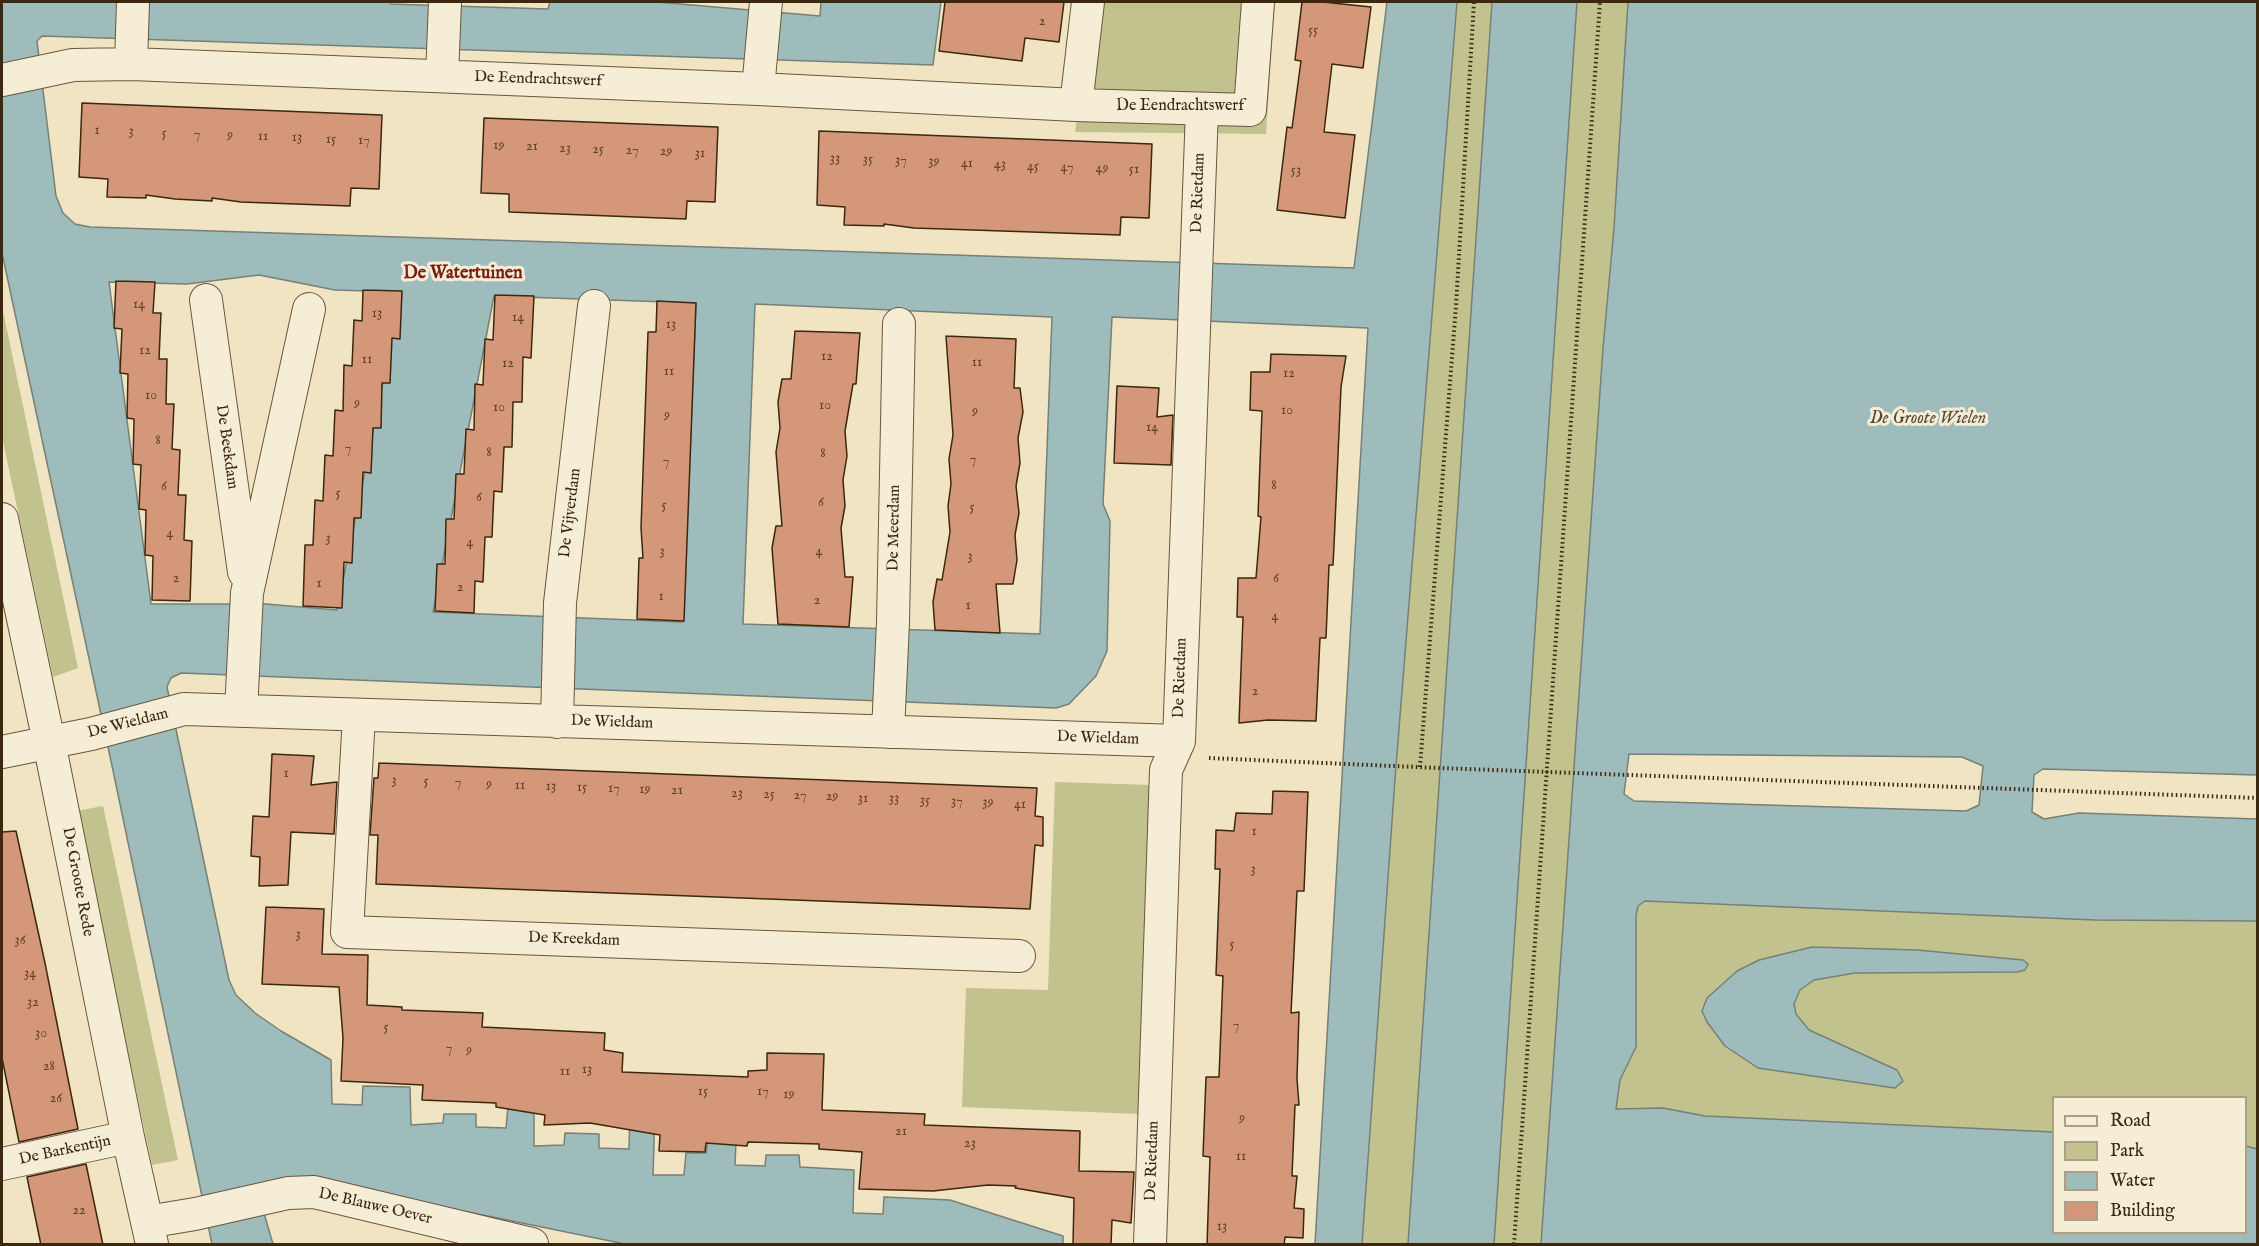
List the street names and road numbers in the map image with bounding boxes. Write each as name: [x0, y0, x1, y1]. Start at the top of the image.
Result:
street label: De Eendrachtswerf: [474, 68, 602, 92]
street label: De Eendrachtswerf: [1116, 97, 1244, 117]
street label: De Rietdam: [1188, 152, 1210, 234]
street label: De Beekdam: [211, 403, 241, 491]
street label: De Vijverdam: [556, 467, 586, 559]
street label: De Meerdam: [885, 484, 905, 572]
street label: De Rietdam: [1170, 637, 1192, 719]
street label: De Wieldam: [86, 705, 170, 743]
street label: De Wieldam: [570, 712, 654, 734]
street label: De Wieldam: [1056, 728, 1140, 750]
street label: De Groote Rede: [57, 826, 97, 938]
street label: De Kreekdam: [528, 929, 620, 951]
street label: De Rietdam: [1142, 1120, 1164, 1202]
street label: De Barkentijn: [17, 1132, 113, 1170]
street label: De Blauwe Oever: [316, 1185, 434, 1229]

